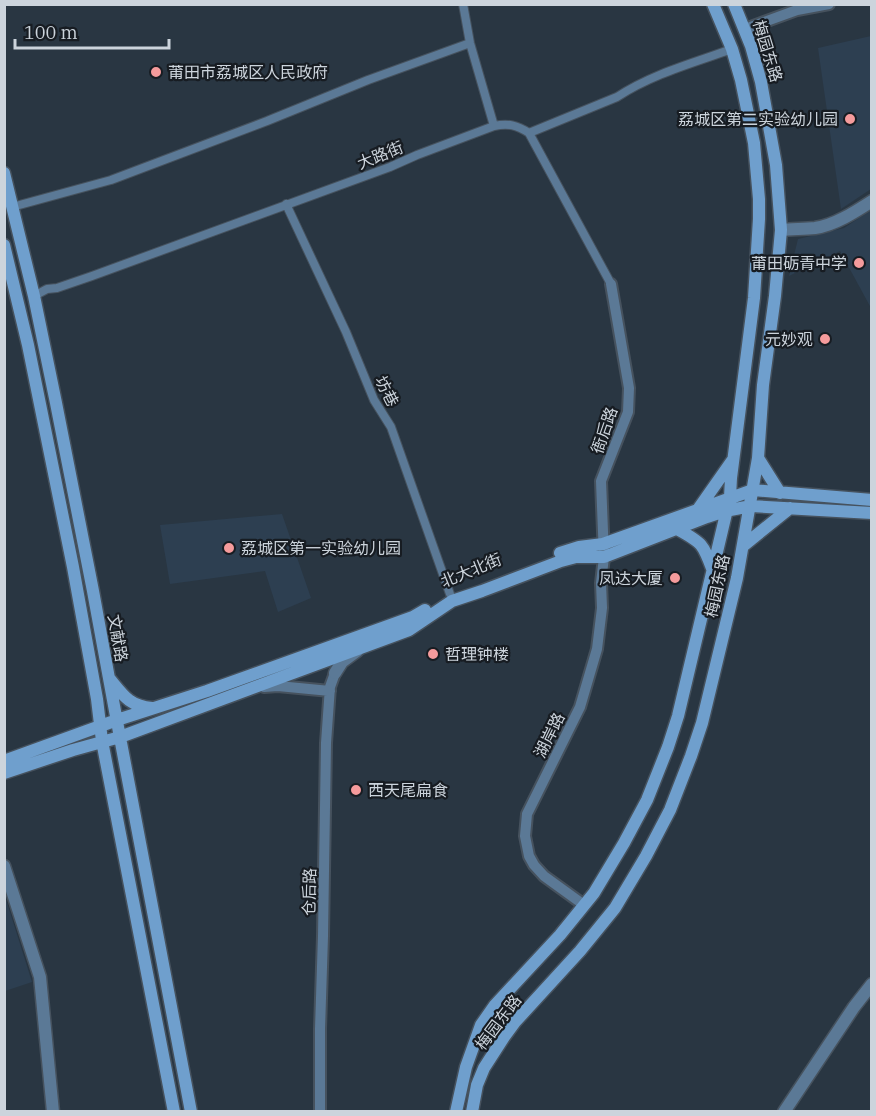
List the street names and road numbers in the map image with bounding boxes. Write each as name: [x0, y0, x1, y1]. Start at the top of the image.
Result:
street label: 梅园东路: [749, 17, 787, 85]
street label: 大路街: [354, 137, 406, 173]
street label: 坊巷: [371, 372, 403, 410]
street label: 衙后路: [587, 404, 621, 456]
street label: 北大北街: [438, 549, 504, 591]
street label: 梅园东路: [701, 553, 733, 619]
street label: 文献路: [104, 613, 132, 663]
street label: 湖岸路: [529, 709, 569, 761]
street label: 仓后路: [299, 868, 319, 916]
street label: 梅园东路: [471, 990, 525, 1054]

